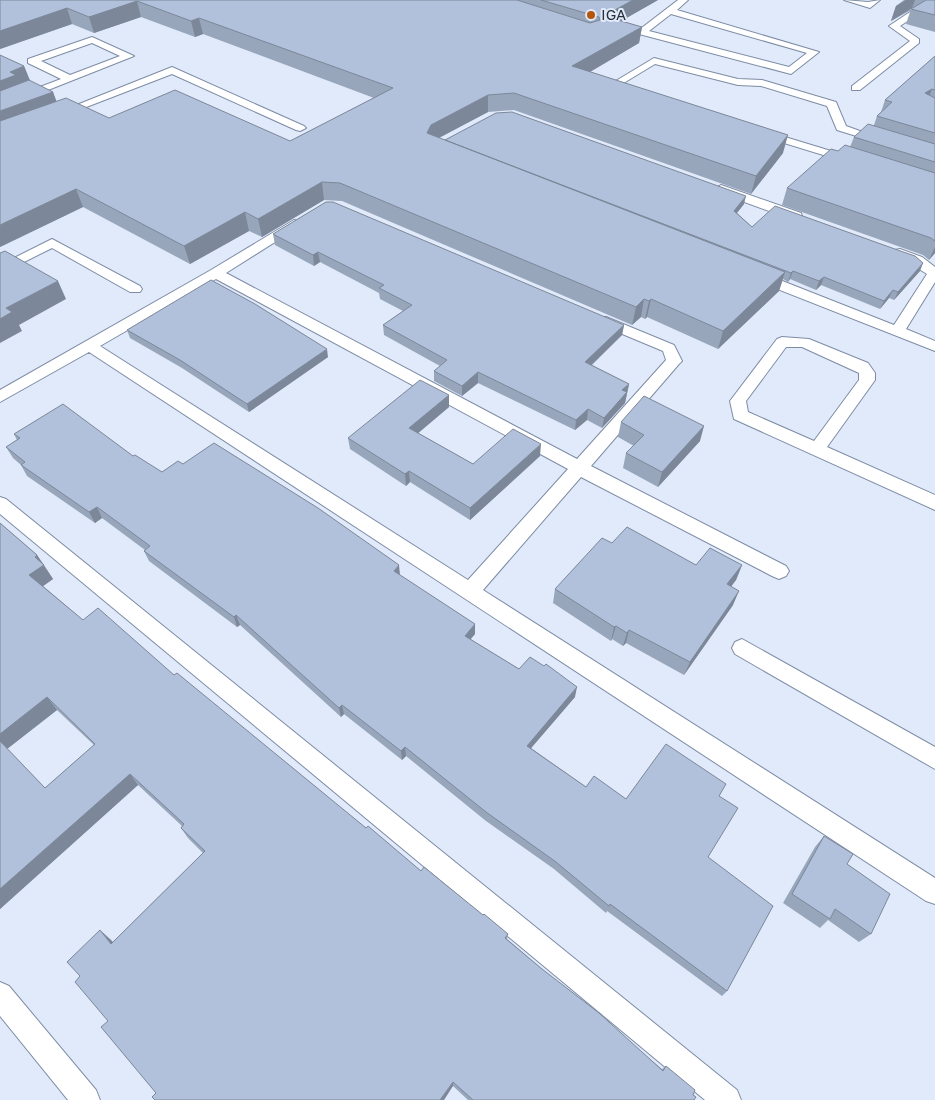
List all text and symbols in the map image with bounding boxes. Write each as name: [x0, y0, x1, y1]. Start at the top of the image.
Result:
place label: IGA: [601, 5, 626, 23]
marker: IGA: [585, 9, 597, 21]

